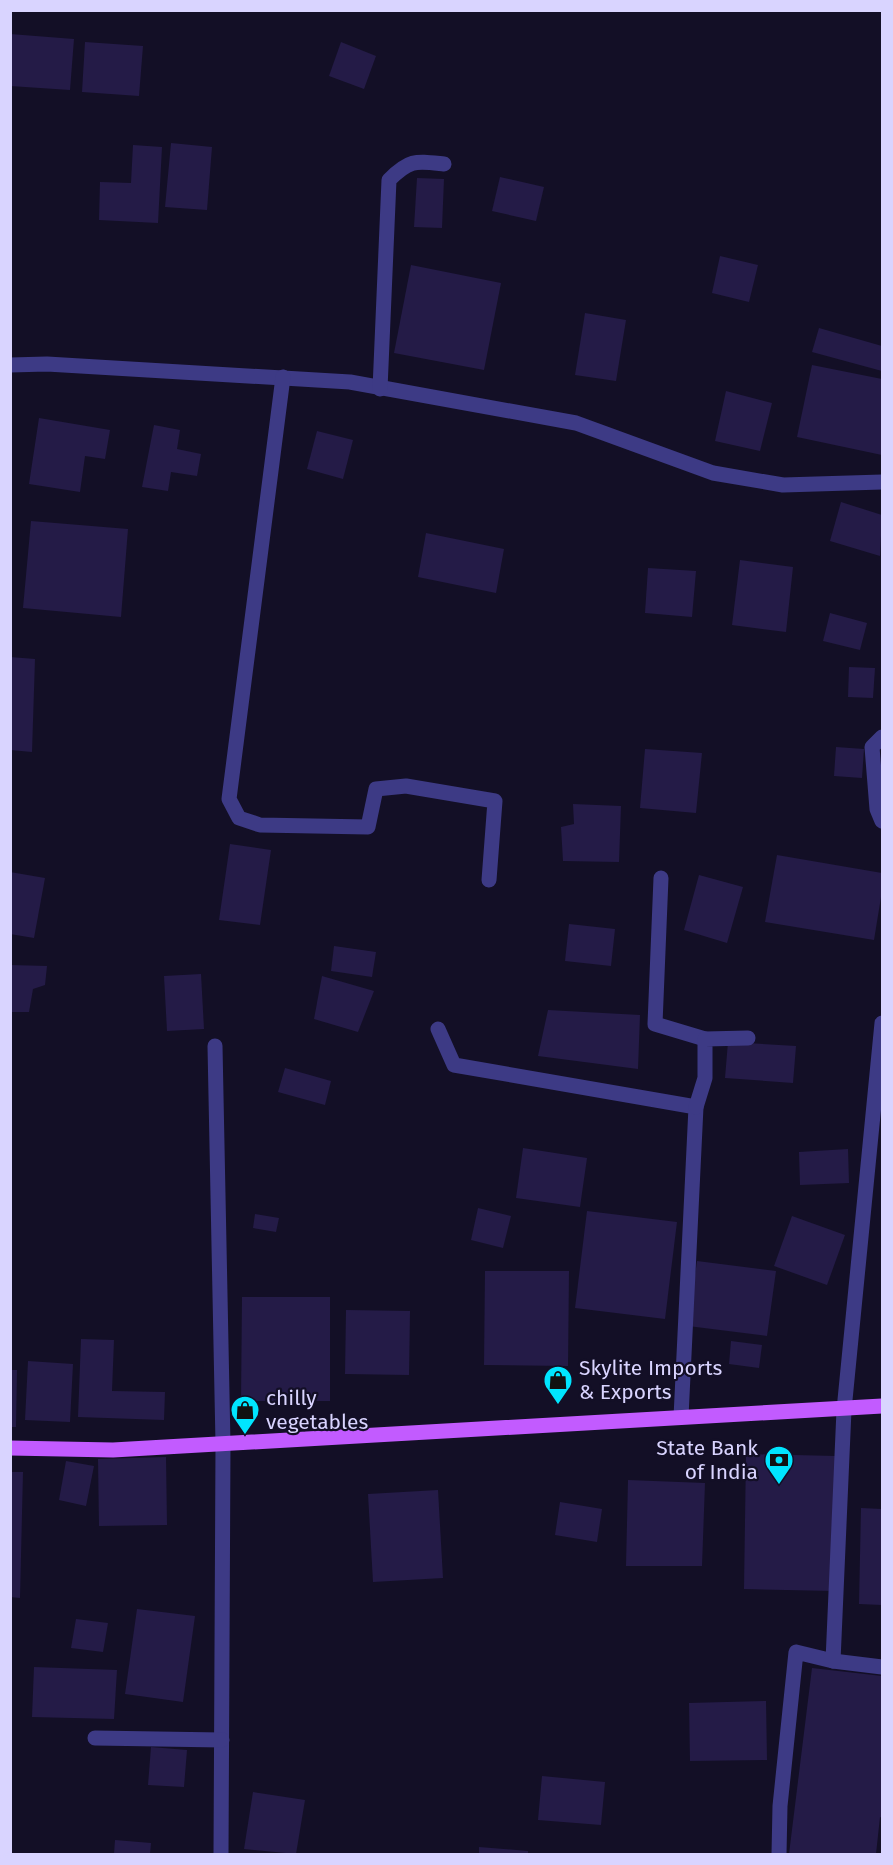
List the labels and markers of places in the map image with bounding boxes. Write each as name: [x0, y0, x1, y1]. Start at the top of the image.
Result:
place label: Skylite Imports & Exports: [579, 1355, 722, 1405]
shop icon: Skylite Imports & Exports: [542, 1364, 574, 1406]
place label: chilly vegetables: [266, 1385, 369, 1435]
shop icon: chilly vegetables: [229, 1394, 261, 1436]
place label: State Bank of India: [656, 1435, 758, 1485]
bank icon: State Bank of India: [763, 1444, 795, 1486]

